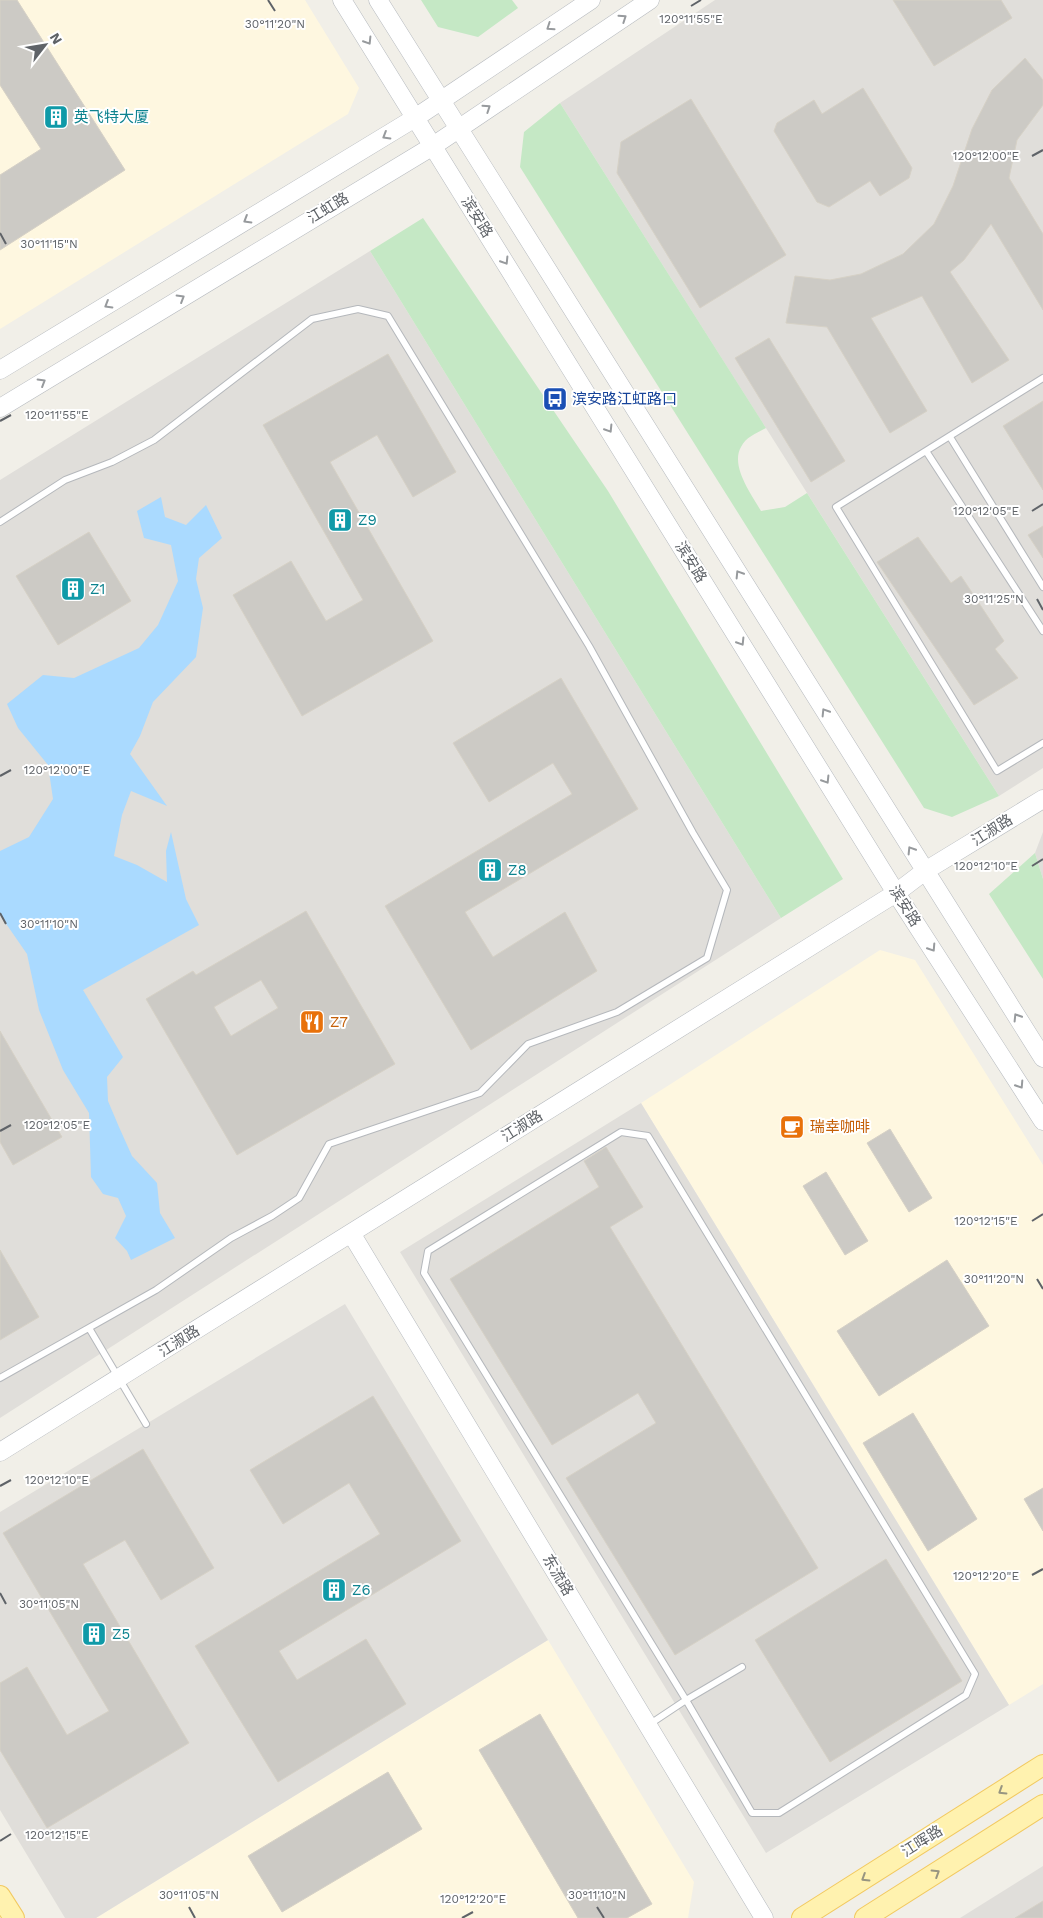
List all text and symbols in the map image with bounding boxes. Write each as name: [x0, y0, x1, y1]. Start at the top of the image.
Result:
text: 120°11'55"E: [659, 12, 723, 26]
one-way arrow: [617, 15, 626, 24]
text: 30°11'20"N: [245, 17, 305, 31]
north arrow: [20, 20, 70, 70]
one-way arrow: [547, 21, 556, 30]
text: N: [47, 30, 66, 47]
one-way arrow: [361, 36, 371, 45]
building icon: 英飞特大厦: [43, 104, 69, 130]
one-way arrow: [482, 105, 491, 114]
place label: 英飞特大厦: [74, 108, 149, 126]
one-way arrow: [382, 130, 391, 139]
text: 120°12'00"E: [953, 149, 1020, 163]
street label: 江虹路: [304, 189, 352, 227]
street label: 滨安路: [457, 193, 497, 241]
one-way arrow: [243, 214, 252, 224]
text: 30°11'15"N: [20, 237, 78, 251]
one-way arrow: [498, 256, 508, 265]
one-way arrow: [175, 295, 184, 304]
one-way arrow: [104, 298, 113, 308]
one-way arrow: [36, 379, 45, 389]
bus stop icon: 滨安路江虹路口: [542, 386, 568, 412]
place label: 滨安路江虹路口: [572, 390, 677, 408]
text: 120°11'55"E: [25, 408, 89, 422]
one-way arrow: [603, 424, 612, 433]
text: 120°12'05"E: [953, 504, 1019, 518]
building icon: Z9: [327, 507, 353, 533]
place label: Z9: [358, 511, 377, 529]
street label: 滨安路: [671, 538, 711, 586]
one-way arrow: [735, 571, 745, 580]
building icon: Z1: [60, 576, 86, 602]
place label: Z1: [90, 580, 105, 598]
text: 30°11'25"N: [964, 592, 1024, 606]
one-way arrow: [734, 636, 744, 645]
one-way arrow: [822, 708, 831, 717]
text: 120°12'00"E: [24, 763, 91, 777]
one-way arrow: [820, 774, 830, 783]
street label: 江淑路: [968, 810, 1016, 850]
one-way arrow: [908, 846, 918, 855]
building icon: Z8: [477, 857, 503, 883]
text: 120°12'10"E: [954, 859, 1018, 873]
place label: Z8: [508, 861, 527, 879]
street label: 滨安路: [885, 882, 925, 930]
text: 30°11'10"N: [20, 917, 78, 931]
one-way arrow: [926, 943, 936, 952]
restaurant icon: Z7: [299, 1009, 325, 1035]
place label: Z7: [330, 1013, 348, 1031]
one-way arrow: [1014, 1013, 1023, 1022]
one-way arrow: [1014, 1080, 1023, 1089]
street label: 江淑路: [498, 1106, 546, 1146]
cafe icon: 瑞幸咖啡: [779, 1114, 805, 1140]
text: 120°12'05"E: [24, 1118, 90, 1132]
place label: 瑞幸咖啡: [810, 1118, 870, 1136]
text: 120°12'15"E: [954, 1214, 1018, 1228]
text: 30°11'20"N: [964, 1272, 1024, 1286]
street label: 江淑路: [155, 1321, 203, 1361]
text: 120°12'10"E: [25, 1473, 89, 1487]
street label: 东流路: [539, 1551, 577, 1599]
text: 120°12'20"E: [953, 1569, 1019, 1583]
building icon: Z6: [321, 1577, 347, 1603]
place label: Z6: [352, 1581, 371, 1599]
text: 30°11'05"N: [19, 1597, 79, 1611]
building icon: Z5: [81, 1621, 107, 1647]
place label: Z5: [112, 1625, 130, 1643]
one-way arrow: [998, 1785, 1007, 1794]
street label: 江晖路: [898, 1821, 946, 1861]
text: 120°12'15"E: [25, 1828, 89, 1842]
one-way arrow: [930, 1870, 939, 1879]
one-way arrow: [861, 1872, 870, 1881]
text: 30°11'05"N: [159, 1888, 219, 1902]
text: 30°11'10"N: [568, 1888, 626, 1902]
text: 120°12'20"E: [440, 1892, 506, 1906]

